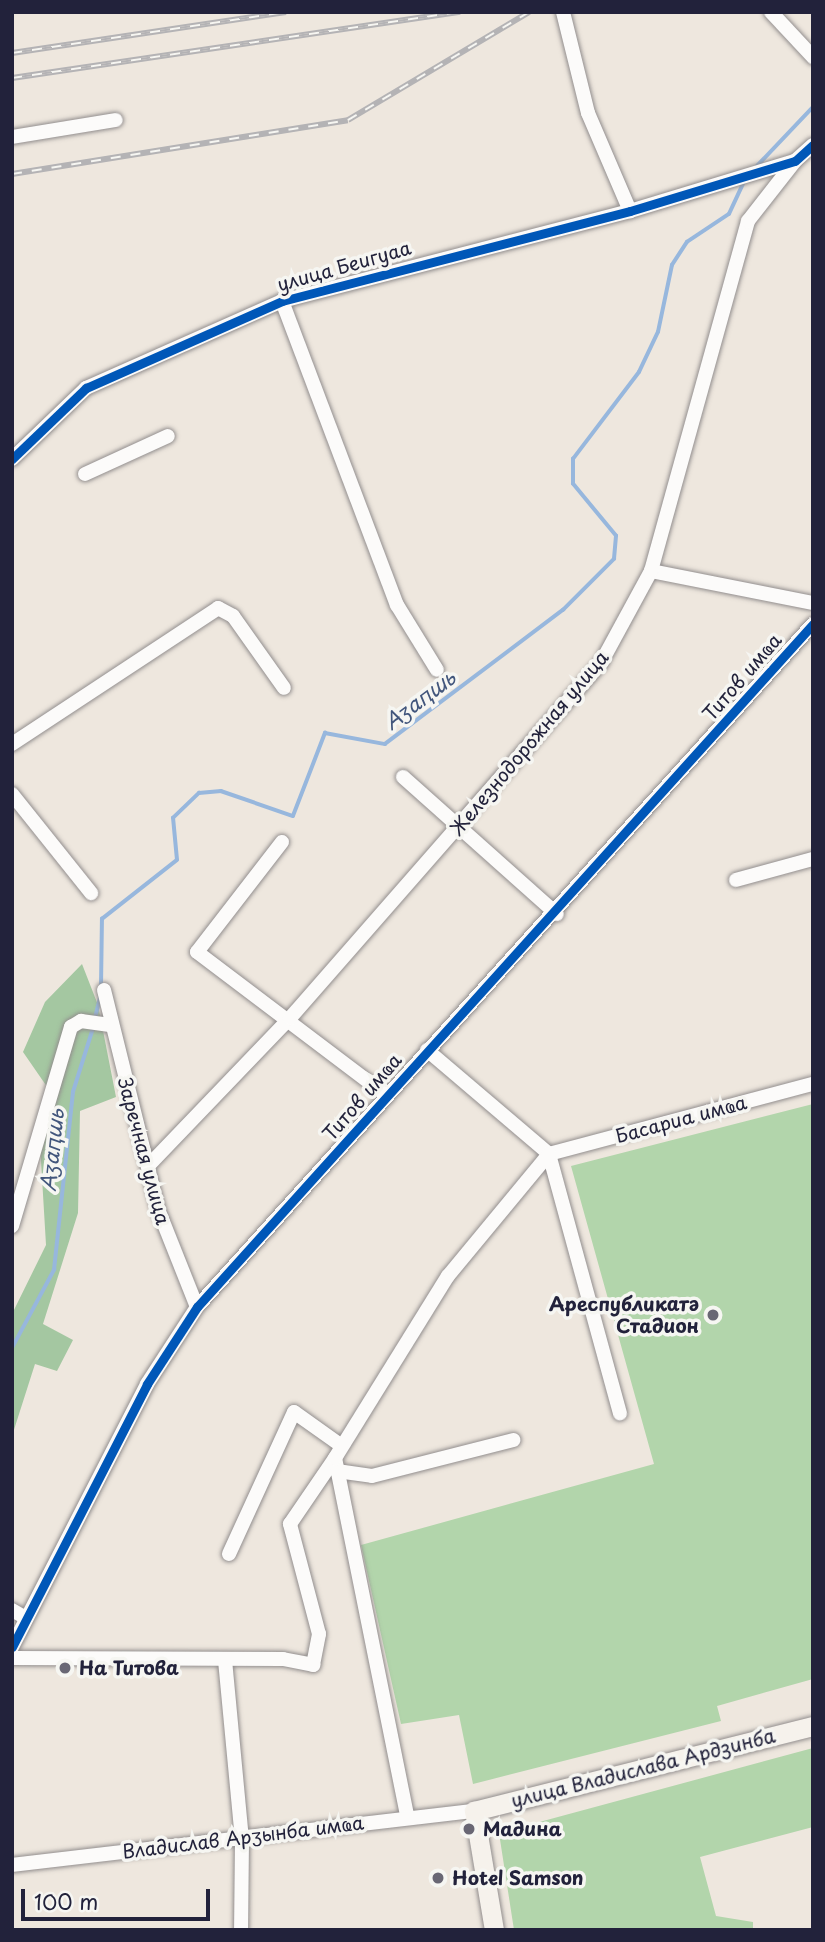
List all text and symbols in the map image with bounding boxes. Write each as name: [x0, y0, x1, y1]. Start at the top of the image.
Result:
street label: улица Беигуаа: [274, 236, 414, 296]
street label: Титов имҩа: [698, 629, 786, 725]
street label: Железнодорожная улица: [445, 645, 613, 841]
water label: Аӡаԥшь: [378, 664, 460, 734]
street label: Титов имҩа: [318, 1049, 406, 1145]
street label: Заречная улица: [113, 1074, 175, 1228]
street label: Басариа имҩа: [613, 1091, 749, 1147]
water label: Аӡаԥшь: [34, 1108, 68, 1192]
place label: Ареспубликатә Стадион: [549, 1293, 699, 1337]
marker: Ареспубликатә Стадион: [705, 1307, 721, 1323]
place label: На Титова: [79, 1657, 180, 1679]
marker: На Титова: [57, 1660, 73, 1676]
street label: улица Владислава Ардзинба: [508, 1724, 778, 1812]
street label: Владислав Арӡынба имҩа: [121, 1811, 365, 1863]
place label: Мадина: [483, 1818, 562, 1840]
marker: Мадина: [461, 1821, 477, 1837]
place label: Hotel Samson: [452, 1867, 584, 1889]
marker: Hotel Samson: [430, 1870, 446, 1886]
scale bar: [24, 1876, 214, 1920]
text: 100 m: [34, 1885, 98, 1917]

